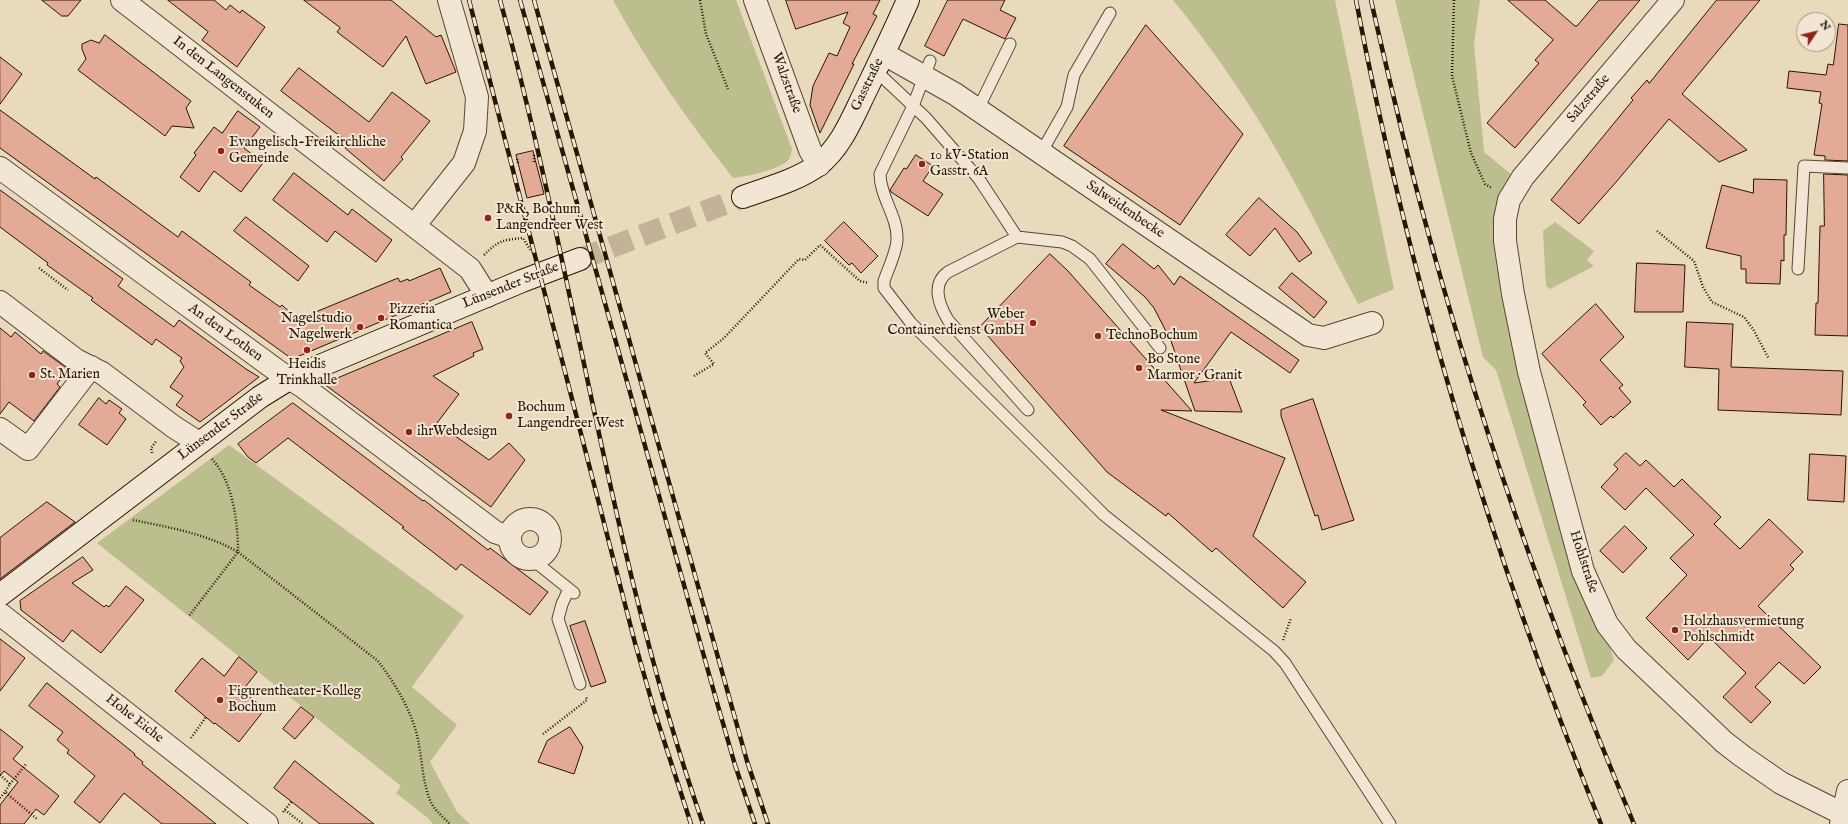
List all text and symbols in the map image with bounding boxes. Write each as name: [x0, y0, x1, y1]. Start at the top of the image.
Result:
north arrow: [1796, 12, 1836, 52]
text: N: [1817, 18, 1833, 34]
street label: In den Langenstuken: [169, 33, 277, 123]
street label: Walzstraße: [767, 50, 805, 116]
street label: Gasstraße: [848, 56, 888, 114]
street label: Salzstraße: [1564, 71, 1614, 127]
place label: Evangelisch-Freikirchliche Gemeinde: [229, 135, 386, 168]
marker: Evangelisch-Freikirchliche Gemeinde: [216, 146, 226, 156]
place label: 10 kV-Station Gasstr. 6A: [930, 148, 1009, 180]
marker: 10 kV-Station Gasstr. 6A: [917, 159, 927, 169]
street label: Salweidenbecke: [1083, 178, 1167, 242]
place label: P&R, Bochum Langendreer West: [496, 202, 603, 234]
marker: P&R, Bochum Langendreer West: [483, 213, 493, 223]
street label: Lünsender Straße: [460, 259, 562, 313]
street label: An den Lothen: [184, 300, 266, 366]
place label: Pizzeria Romantica: [389, 302, 452, 334]
place label: Weber Containerdienst GmbH: [887, 307, 1025, 340]
place label: Nagelstudio Nagelwerk: [281, 311, 352, 344]
marker: Pizzeria Romantica: [376, 313, 386, 323]
marker: Weber Containerdienst GmbH: [1028, 318, 1038, 328]
marker: Nagelstudio Nagelwerk: [355, 322, 365, 332]
place label: TechnoBochum: [1106, 328, 1198, 344]
marker: TechnoBochum: [1093, 331, 1103, 341]
marker: Heidis Trinkhalle: [302, 345, 312, 355]
place label: Bo Stone Marmor · Granit: [1147, 352, 1242, 384]
place label: Heidis Trinkhalle: [277, 357, 337, 390]
marker: Bo Stone Marmor · Granit: [1134, 363, 1144, 373]
place label: St. Marien: [40, 367, 100, 383]
marker: St. Marien: [27, 370, 37, 380]
street label: Lünsender Straße: [175, 389, 267, 465]
place label: Bochum Langendreer West: [517, 400, 624, 432]
marker: Bochum Langendreer West: [504, 411, 514, 421]
place label: ihrWebdesign: [417, 424, 497, 440]
marker: ihrWebdesign: [404, 427, 414, 437]
street label: Hohlstraße: [1565, 528, 1601, 596]
place label: Holzhausvermietung Pohlschmidt: [1683, 614, 1804, 646]
marker: Holzhausvermietung Pohlschmidt: [1670, 625, 1680, 635]
place label: Figurentheater-Kolleg Bochum: [228, 684, 361, 716]
street label: Hohe Eiche: [101, 691, 167, 747]
marker: Figurentheater-Kolleg Bochum: [215, 695, 225, 705]

